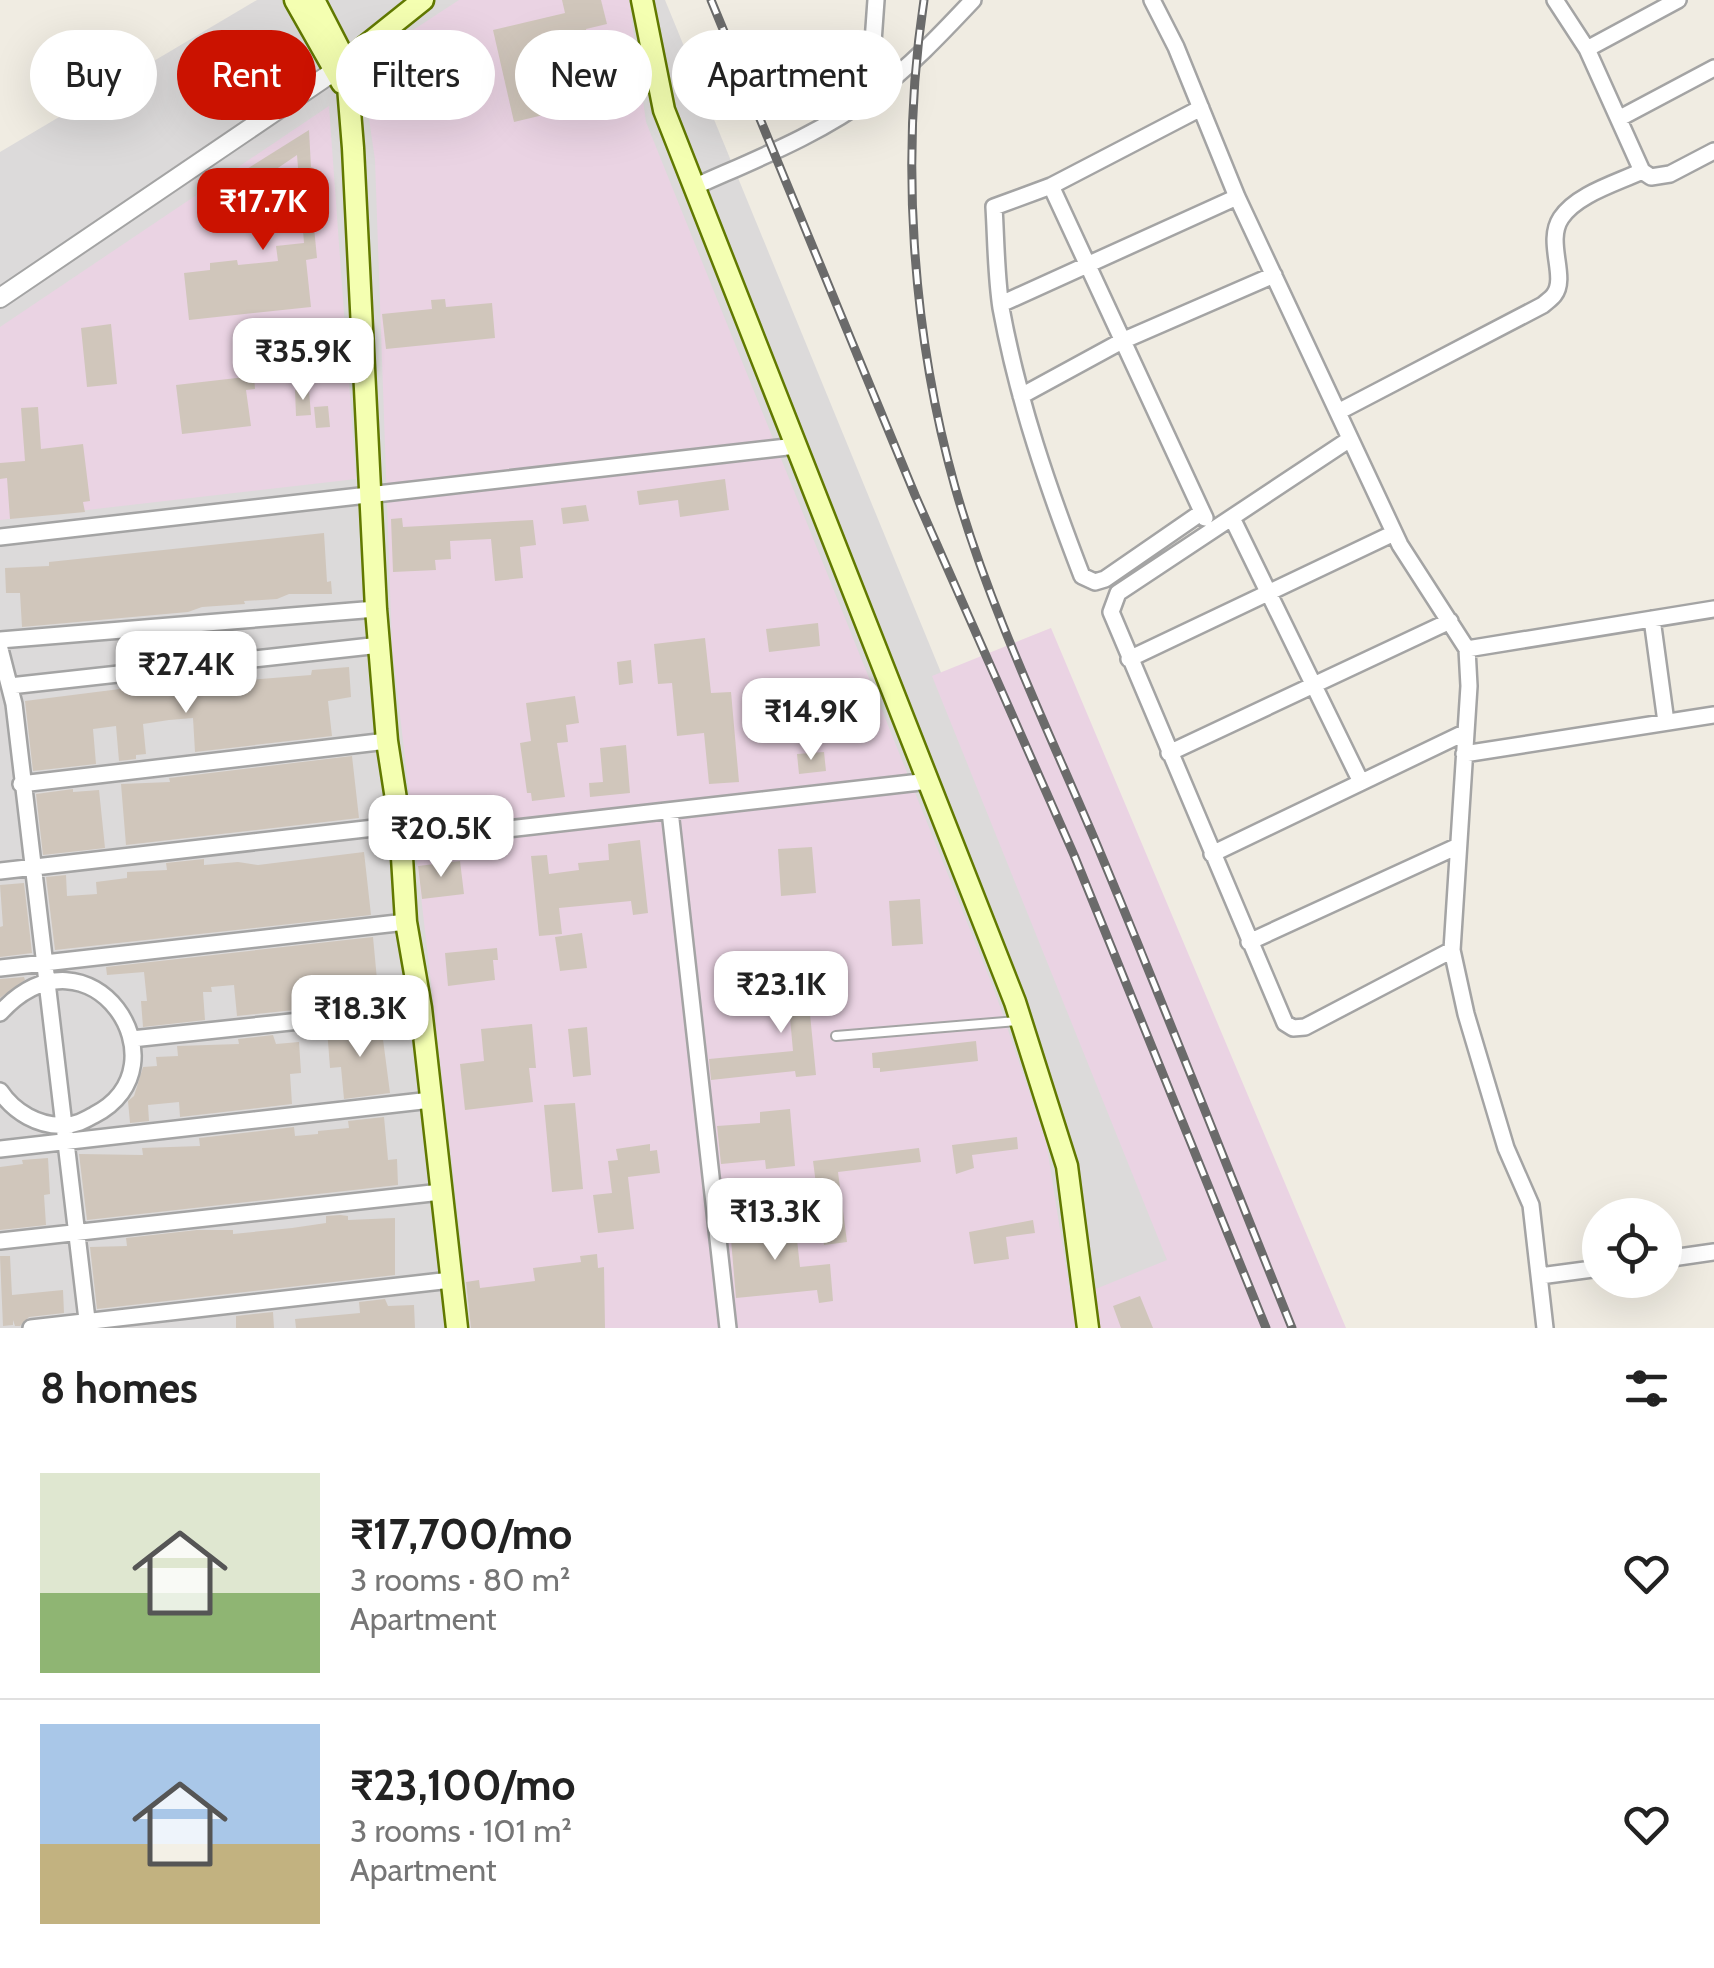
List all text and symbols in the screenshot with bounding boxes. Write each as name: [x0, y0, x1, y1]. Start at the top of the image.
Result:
chip: Buy: [30, 30, 157, 120]
chip: Rent: [177, 30, 316, 120]
chip: Filters: [336, 30, 495, 120]
chip: New: [515, 30, 652, 120]
chip: Apartment: [672, 30, 903, 120]
pin: ₹17.7K: [182, 168, 344, 253]
text: ₹17.7K: [219, 181, 307, 220]
pin: ₹35.9K: [222, 318, 384, 403]
text: ₹35.9K: [255, 331, 351, 370]
pin: ₹27.4K: [105, 631, 267, 716]
text: ₹27.4K: [138, 644, 234, 683]
pin: ₹14.9K: [730, 678, 892, 763]
text: ₹14.9K: [764, 691, 858, 730]
pin: ₹20.5K: [360, 795, 522, 880]
text: ₹20.5K: [391, 808, 491, 847]
pin: ₹23.1K: [700, 951, 862, 1036]
text: ₹23.1K: [736, 964, 826, 1003]
pin: ₹18.3K: [279, 975, 441, 1060]
text: ₹18.3K: [314, 988, 407, 1027]
pin: ₹13.3K: [694, 1178, 856, 1263]
text: ₹13.3K: [730, 1191, 820, 1230]
map controls: [1582, 1198, 1682, 1298]
button: locate: [1582, 1198, 1682, 1298]
icon: filters: [1619, 1361, 1674, 1416]
text: 8 homes: [40, 1362, 198, 1414]
text: ₹17,700/mo: [350, 1508, 572, 1560]
icon: home: [120, 1513, 240, 1633]
icon: heart: [1619, 1546, 1674, 1601]
text: 3 rooms · 80 m²: [350, 1560, 570, 1599]
text: Apartment: [350, 1599, 497, 1638]
text: ₹23,100/mo: [350, 1759, 575, 1811]
icon: home: [120, 1764, 240, 1884]
icon: heart: [1619, 1797, 1674, 1852]
text: 3 rooms · 101 m²: [350, 1811, 572, 1850]
text: Apartment: [350, 1850, 497, 1889]

